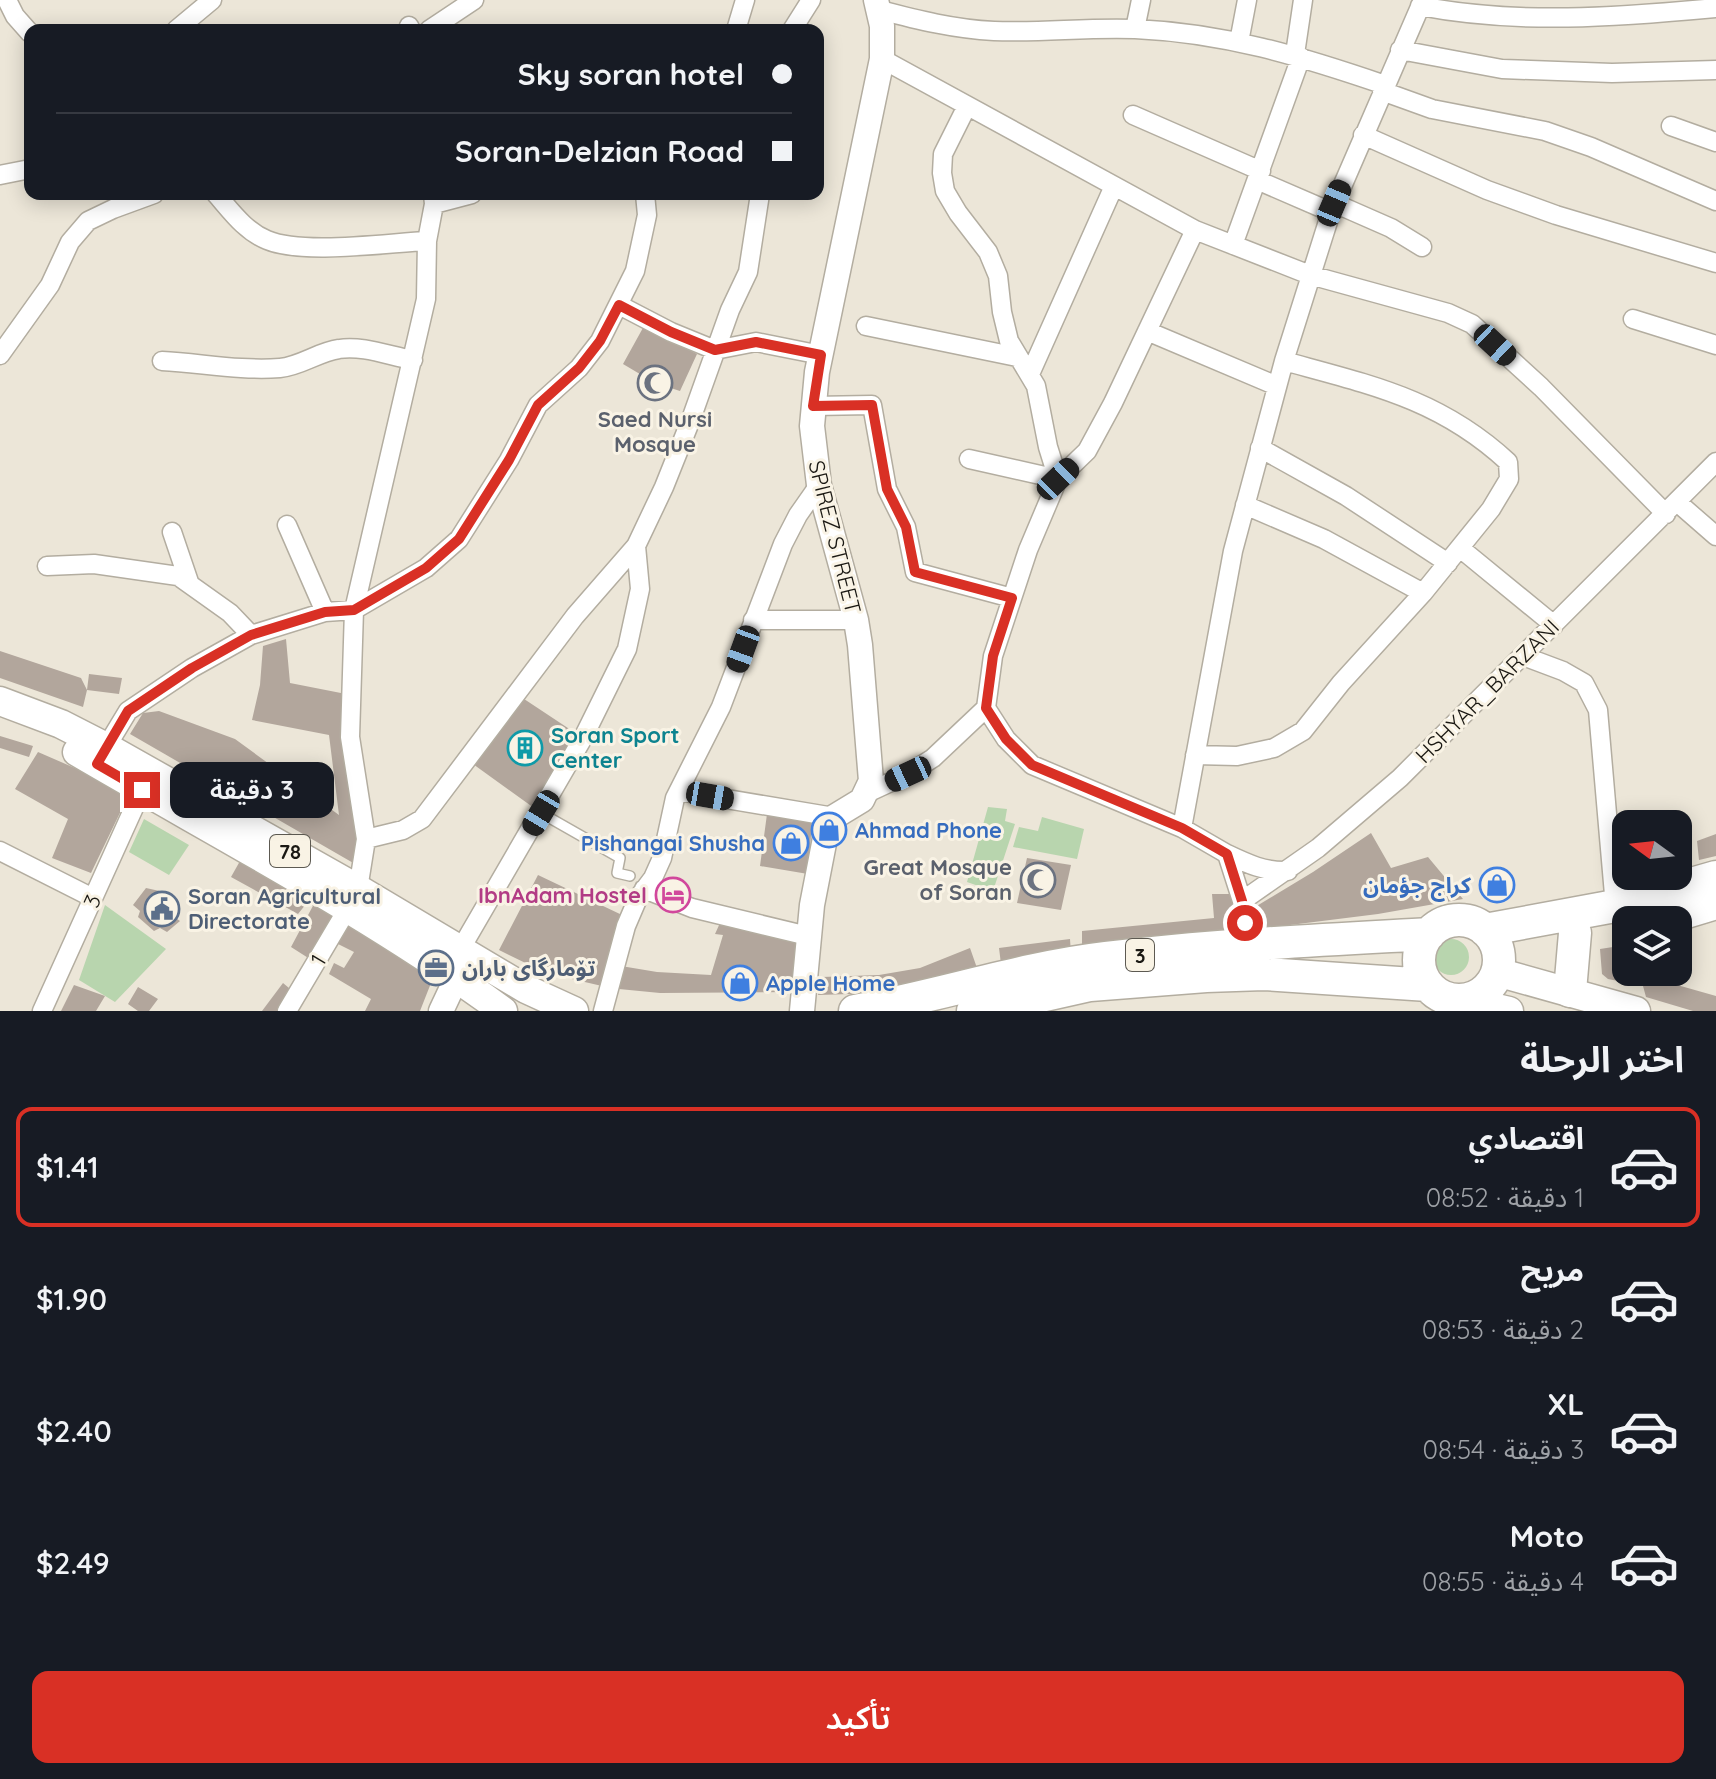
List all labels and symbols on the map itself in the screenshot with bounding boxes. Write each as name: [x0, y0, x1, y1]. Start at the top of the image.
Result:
car: [1314, 176, 1354, 230]
car: [1469, 320, 1521, 370]
mosque icon: Saed Nursi Mosque: [636, 364, 674, 402]
place label: Saed Nursi Mosque: [598, 405, 712, 458]
car: [1032, 454, 1084, 504]
street label: SPIREZ STREET: [802, 457, 868, 617]
street label: HSHYAR_BARZANI: [1409, 613, 1565, 769]
car: [724, 622, 762, 676]
place label: Soran Sport Center: [551, 721, 679, 774]
building icon: Soran Sport Center: [506, 729, 544, 767]
car: [881, 753, 935, 795]
callout: 3 دقيقة: [170, 762, 334, 818]
route end: [124, 772, 160, 808]
car: [684, 780, 736, 812]
car: [518, 786, 564, 840]
north arrow: [1612, 810, 1692, 890]
shop icon: Ahmad Phone: [810, 811, 848, 849]
place label: Ahmad Phone: [855, 816, 1002, 844]
shop icon: Pishangai Shusha: [772, 824, 810, 862]
place label: Pishangai Shusha: [581, 829, 765, 857]
road number: 78: [270, 835, 310, 867]
place label: Great Mosque of Soran: [864, 853, 1012, 906]
mosque icon: Great Mosque of Soran: [1019, 861, 1057, 899]
shop icon: كراج جؤمان: [1478, 866, 1516, 904]
place label: كراج جؤمان: [1363, 871, 1472, 902]
hotel icon: IbnAdam Hostel: [654, 876, 692, 914]
place label: IbnAdam Hostel: [478, 881, 647, 909]
place label: Soran Agricultural Directorate: [188, 882, 381, 935]
street label: 3: [77, 890, 107, 912]
public building icon: Soran Agricultural Directorate: [143, 890, 181, 928]
route start: [1227, 905, 1263, 941]
road number: 3: [1126, 939, 1154, 971]
street label: 1: [304, 949, 332, 971]
office icon: تۆمارگای باران: [417, 949, 455, 987]
place label: تۆمارگای باران: [462, 954, 595, 982]
shop icon: Apple Home: [721, 964, 759, 1002]
place label: Apple Home: [766, 969, 895, 997]

